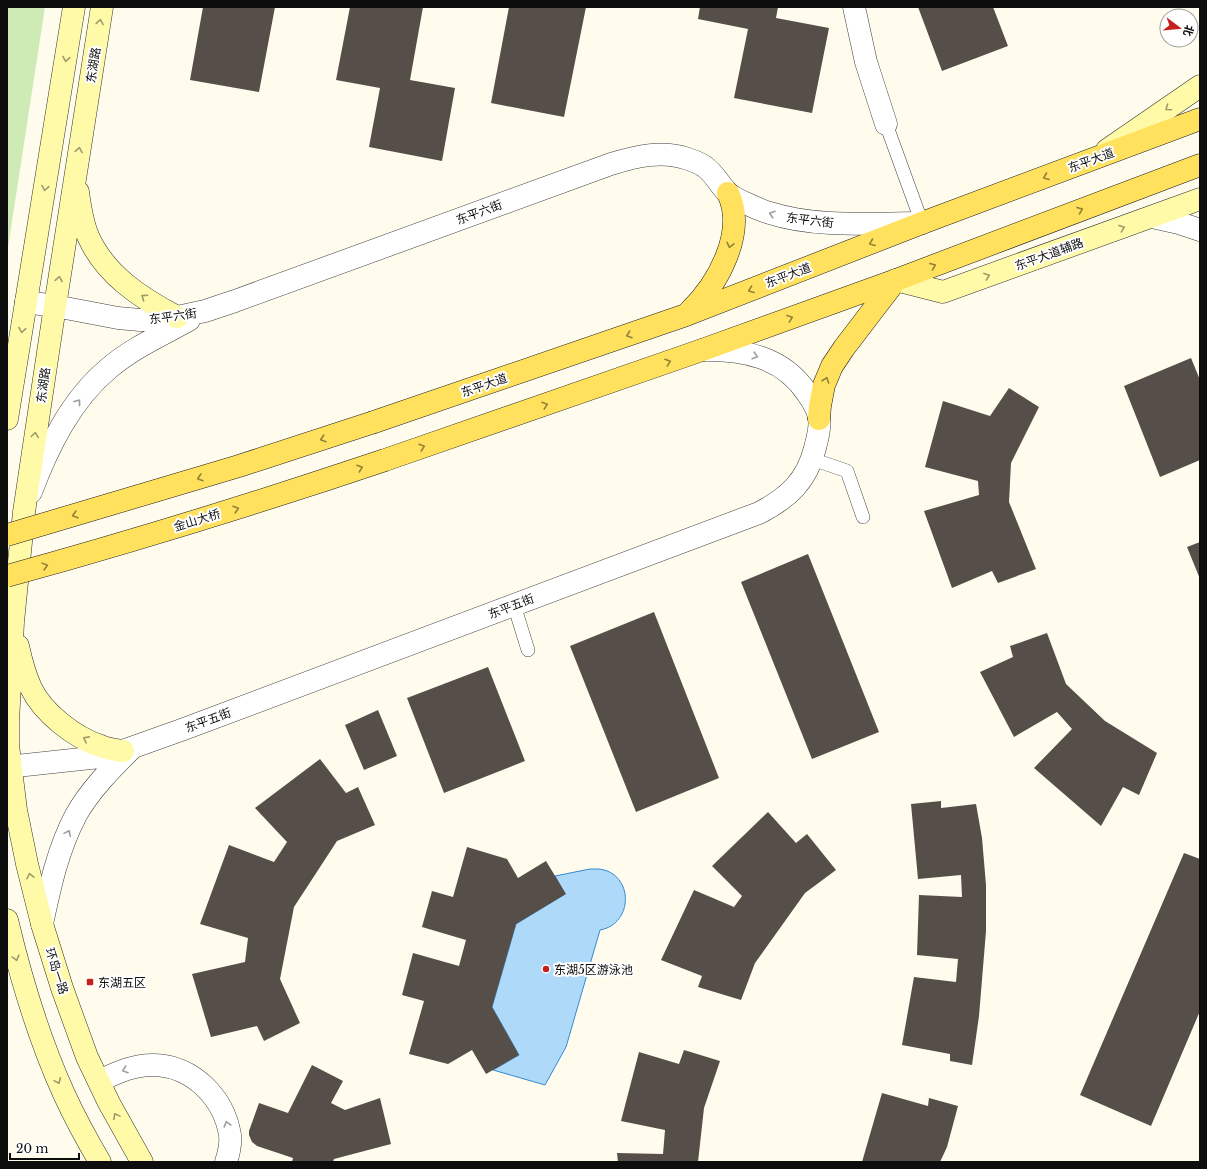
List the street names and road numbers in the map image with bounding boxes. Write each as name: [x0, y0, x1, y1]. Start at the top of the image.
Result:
street label: 东湖路: [83, 46, 103, 84]
street label: 东平大道: [1066, 145, 1116, 175]
street label: 东平六街: [454, 197, 504, 227]
street label: 东平六街: [785, 210, 835, 230]
street label: 东平大道辅路: [1013, 235, 1085, 273]
street label: 东平大道: [763, 259, 813, 291]
street label: 东平六街: [148, 305, 198, 327]
street label: 东湖路: [33, 366, 53, 404]
street label: 东平大道: [459, 370, 509, 400]
street label: 金山大桥: [172, 506, 222, 534]
street label: 东平五街: [486, 590, 536, 622]
street label: 东平五街: [183, 705, 233, 735]
street label: 环岛一路: [42, 946, 72, 996]

